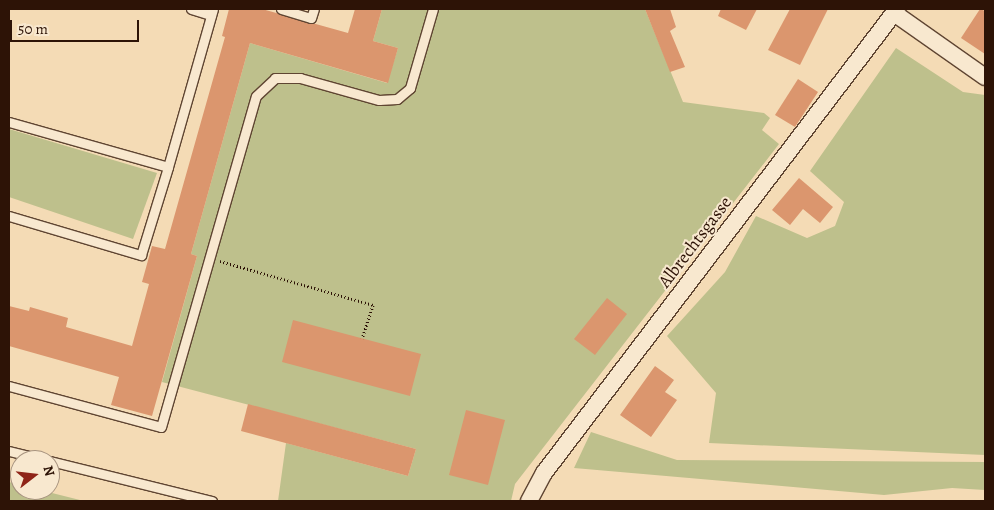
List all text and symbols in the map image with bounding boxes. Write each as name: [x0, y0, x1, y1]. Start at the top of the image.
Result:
scale bar: [12, 10, 141, 42]
text: 50 m: [18, 19, 48, 39]
street label: Albrechtsgasse: [654, 192, 736, 292]
north arrow: [10, 450, 60, 500]
text: N: [38, 463, 59, 479]

